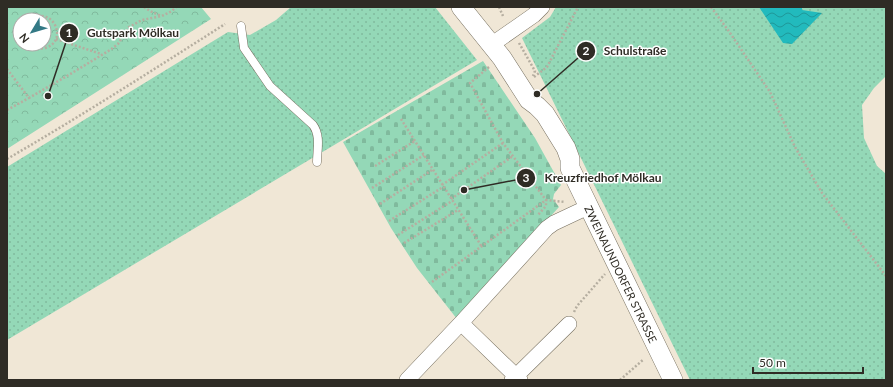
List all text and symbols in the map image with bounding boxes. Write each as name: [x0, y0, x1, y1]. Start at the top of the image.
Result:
north arrow: [12, 12, 52, 52]
callout: Gutspark Mölkau: [59, 21, 187, 45]
text: 1: [66, 25, 73, 40]
text: Gutspark Mölkau: [87, 25, 179, 40]
text: N: [16, 31, 31, 46]
callout: Schulstraße: [576, 39, 675, 63]
text: 2: [583, 43, 590, 58]
text: Schulstraße: [604, 43, 667, 58]
callout: Kreuzfriedhof Mölkau: [516, 166, 670, 190]
text: 3: [523, 170, 530, 185]
text: Kreuzfriedhof Mölkau: [544, 170, 662, 185]
street label: ZWEINAUNDORFER STRASSE: [583, 203, 660, 345]
scale bar: [753, 349, 863, 375]
text: 50 m: [759, 355, 786, 370]

